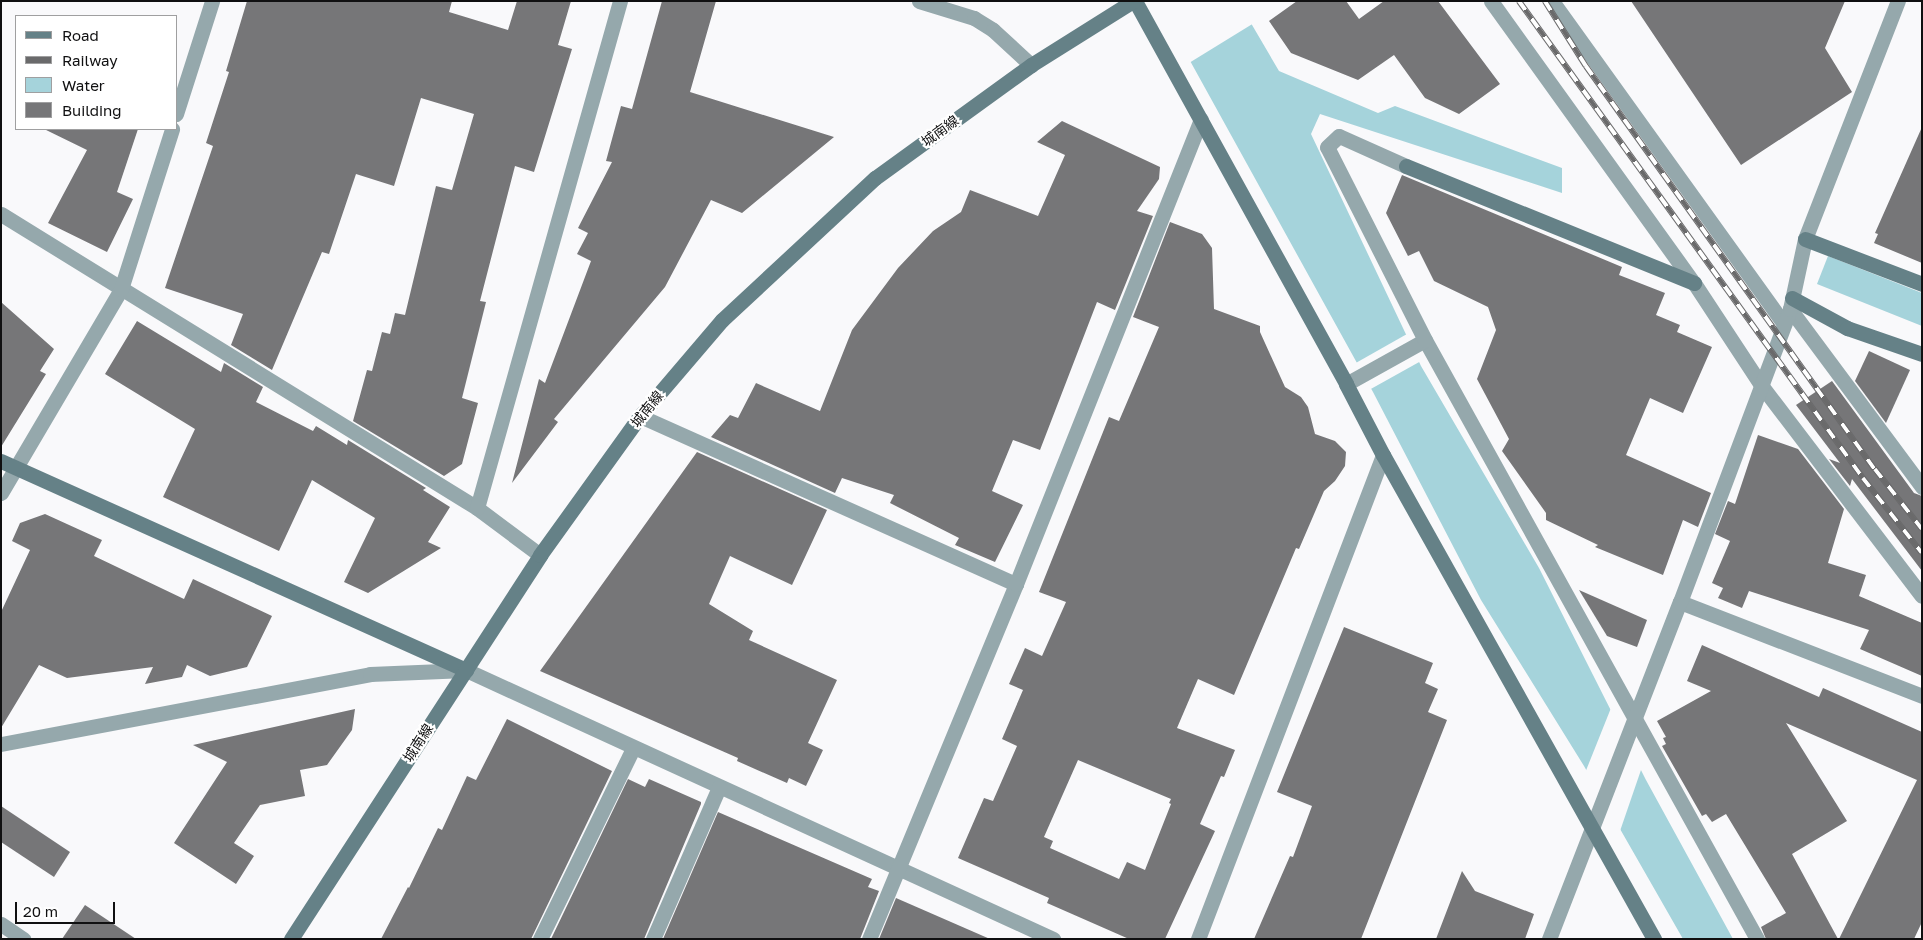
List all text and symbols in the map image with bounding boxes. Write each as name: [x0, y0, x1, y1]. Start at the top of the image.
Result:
legend: [15, 15, 178, 130]
text: Road: [62, 26, 99, 44]
text: Railway: [62, 51, 118, 69]
text: Water: [62, 76, 105, 94]
text: Building: [62, 101, 122, 119]
street label: 城南線: [918, 112, 962, 150]
street label: 城南線: [627, 387, 667, 431]
street label: 城南線: [400, 721, 436, 765]
scale bar: [18, 892, 118, 924]
text: 20 m: [23, 902, 58, 920]

